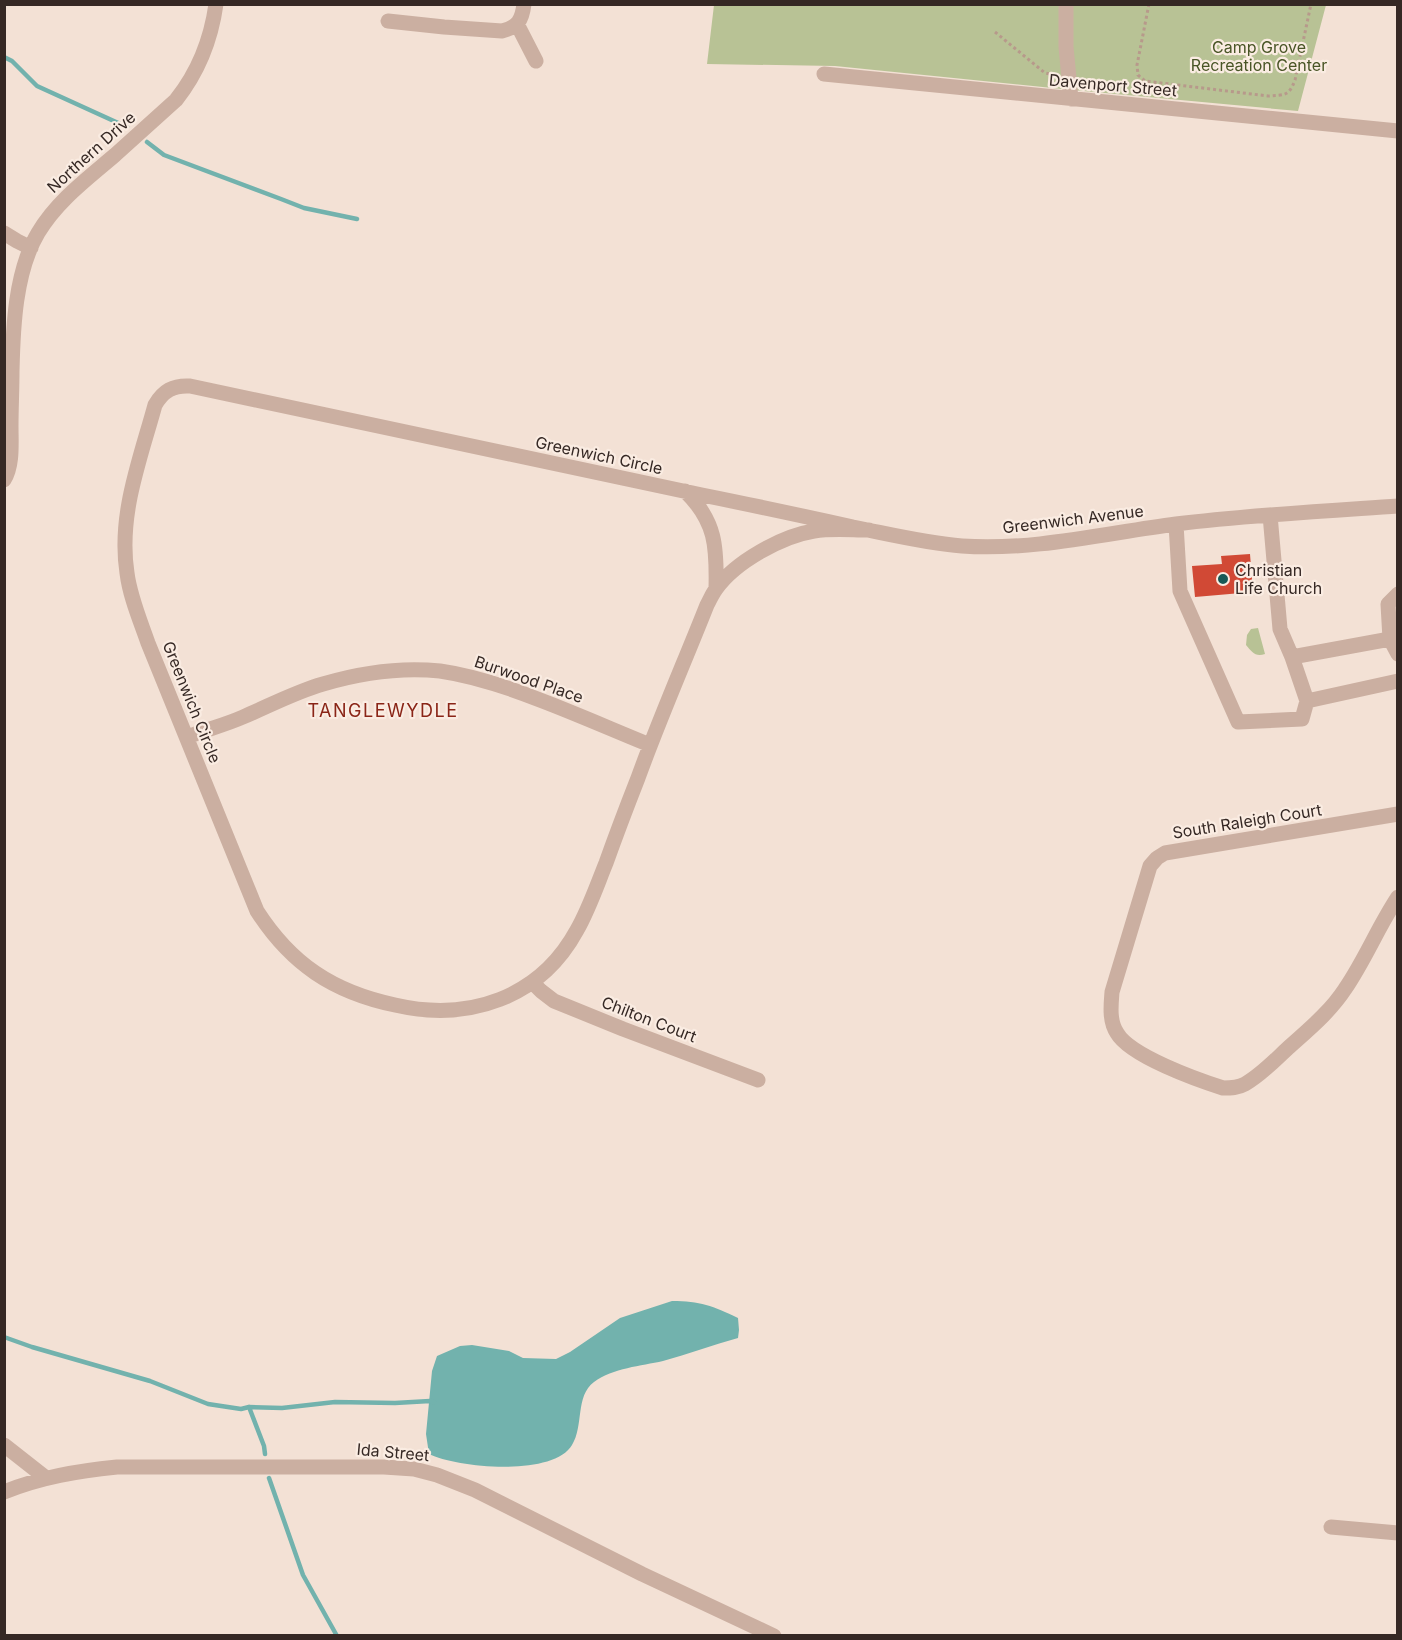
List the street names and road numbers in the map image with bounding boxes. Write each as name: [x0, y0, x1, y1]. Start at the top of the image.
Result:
street label: Davenport Street: [1048, 69, 1178, 101]
street label: Northern Drive: [43, 107, 139, 197]
street label: Greenwich Circle: [534, 432, 664, 478]
street label: Greenwich Avenue: [1001, 500, 1145, 538]
street label: Greenwich Circle: [158, 638, 226, 766]
street label: Burwood Place: [472, 651, 586, 707]
street label: South Raleigh Court: [1171, 799, 1323, 843]
street label: Chilton Court: [599, 992, 699, 1046]
street label: Ida Street: [356, 1439, 430, 1465]

